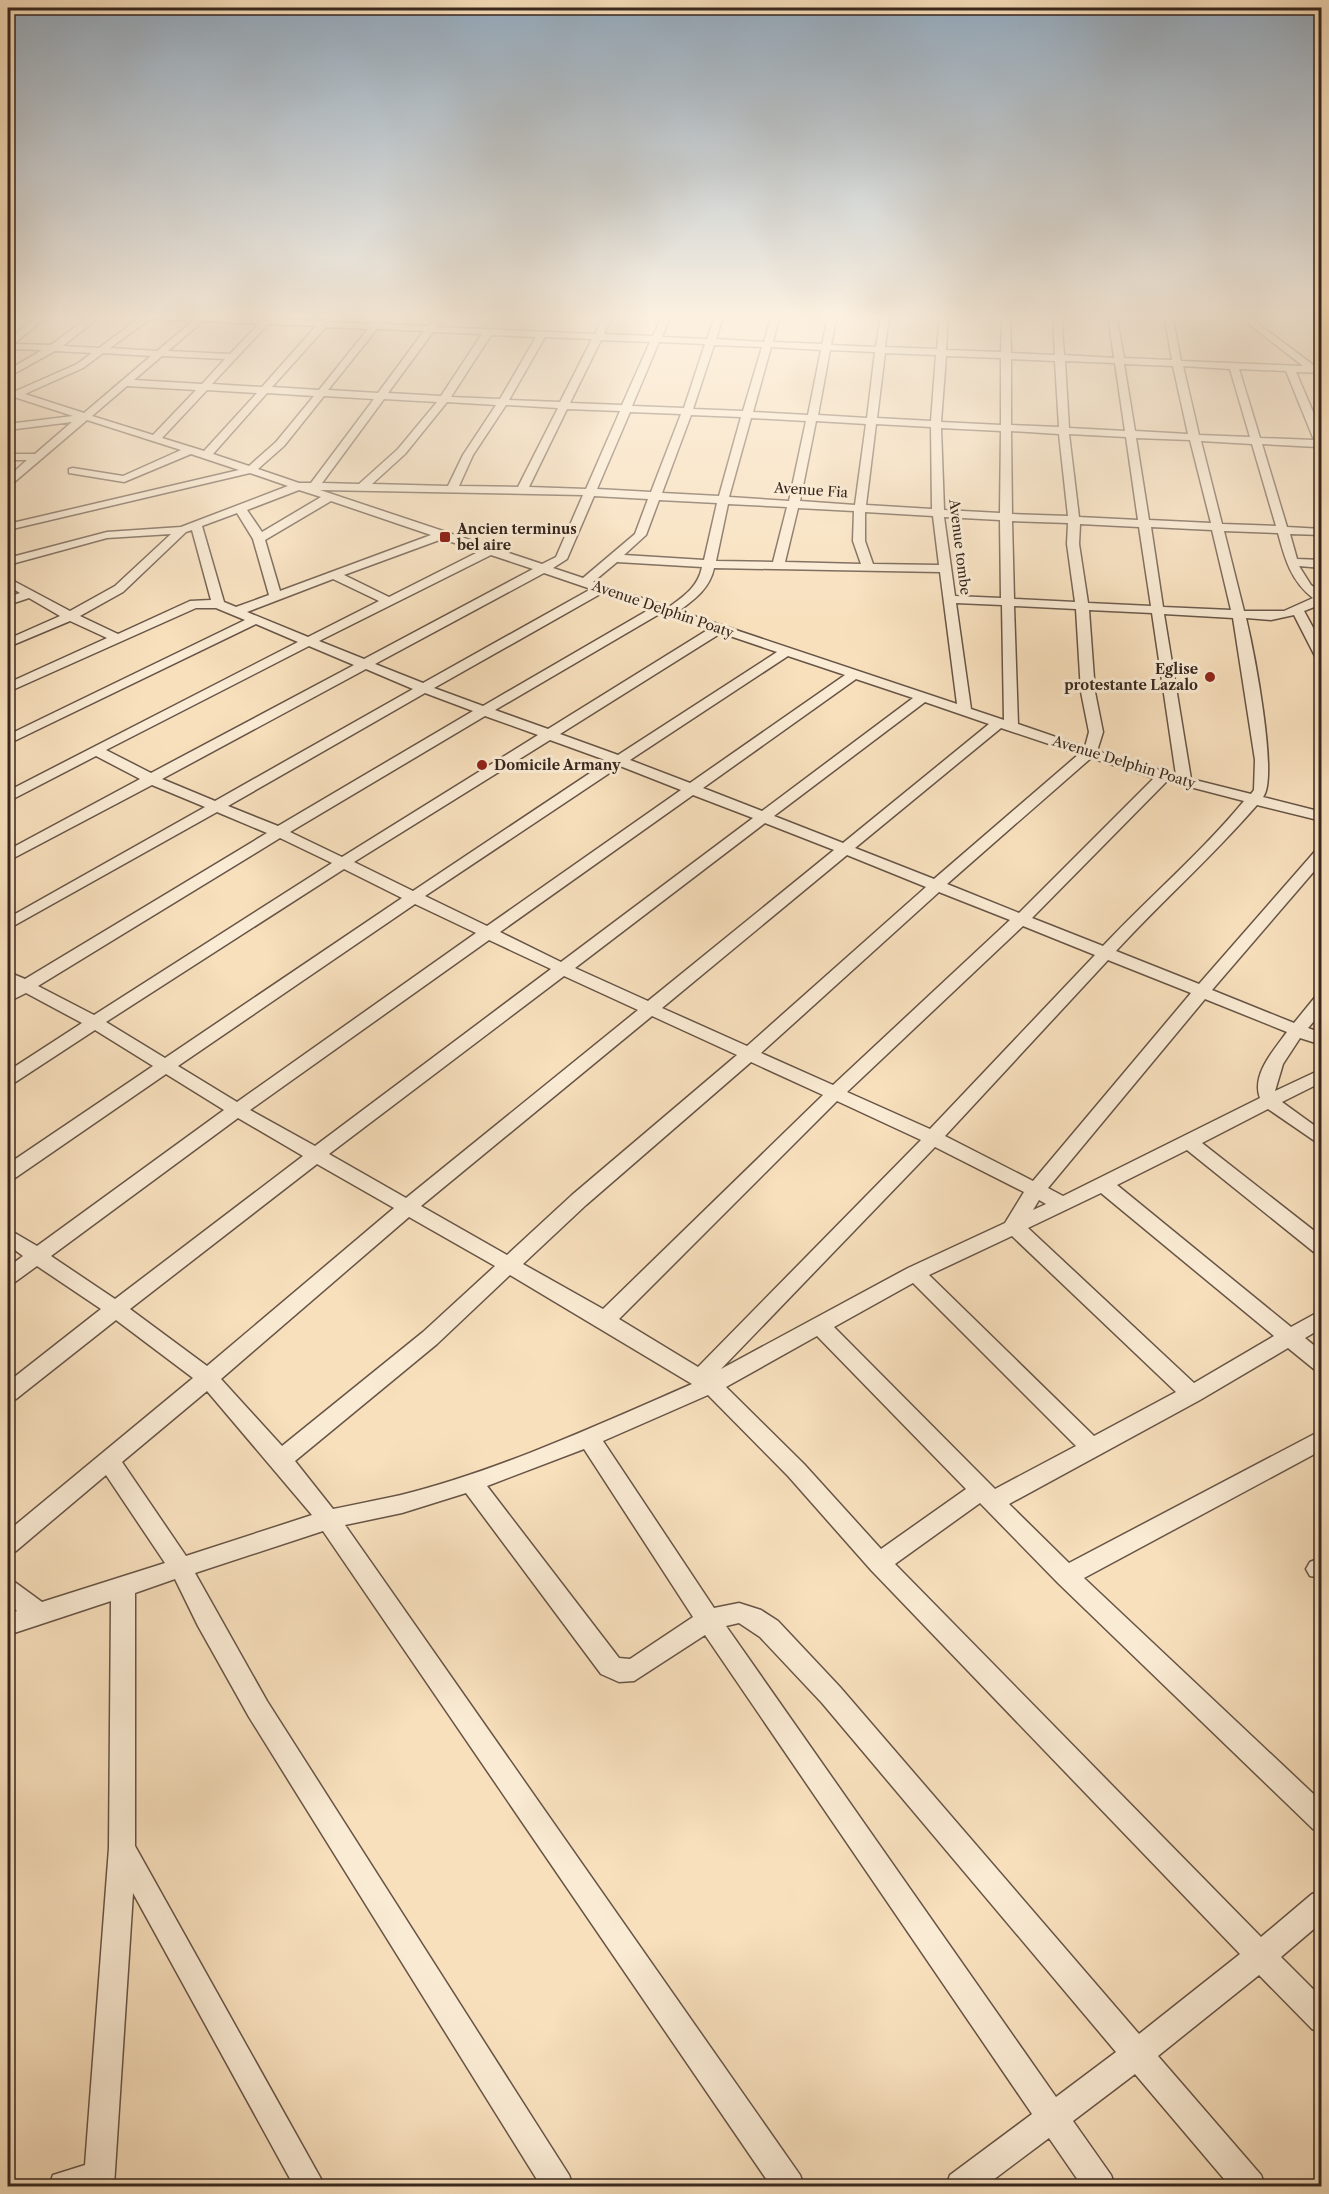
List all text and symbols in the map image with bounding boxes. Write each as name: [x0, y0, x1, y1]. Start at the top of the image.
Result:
street label: Avenue Fia: [772, 478, 849, 502]
street label: Avenue tombe: [945, 497, 975, 596]
place label: Ancien terminus bel aire: [456, 520, 577, 554]
marker: Ancien terminus bel aire: [438, 530, 452, 544]
street label: Avenue Delphin Poaty: [589, 576, 736, 642]
place label: Eglise protestante Lazalo: [1064, 660, 1198, 694]
marker: Eglise protestante Lazalo: [1203, 670, 1217, 684]
street label: Avenue Delphin Poaty: [1049, 731, 1198, 792]
place label: Domicile Armany: [494, 756, 621, 774]
marker: Domicile Armany: [475, 758, 489, 772]

